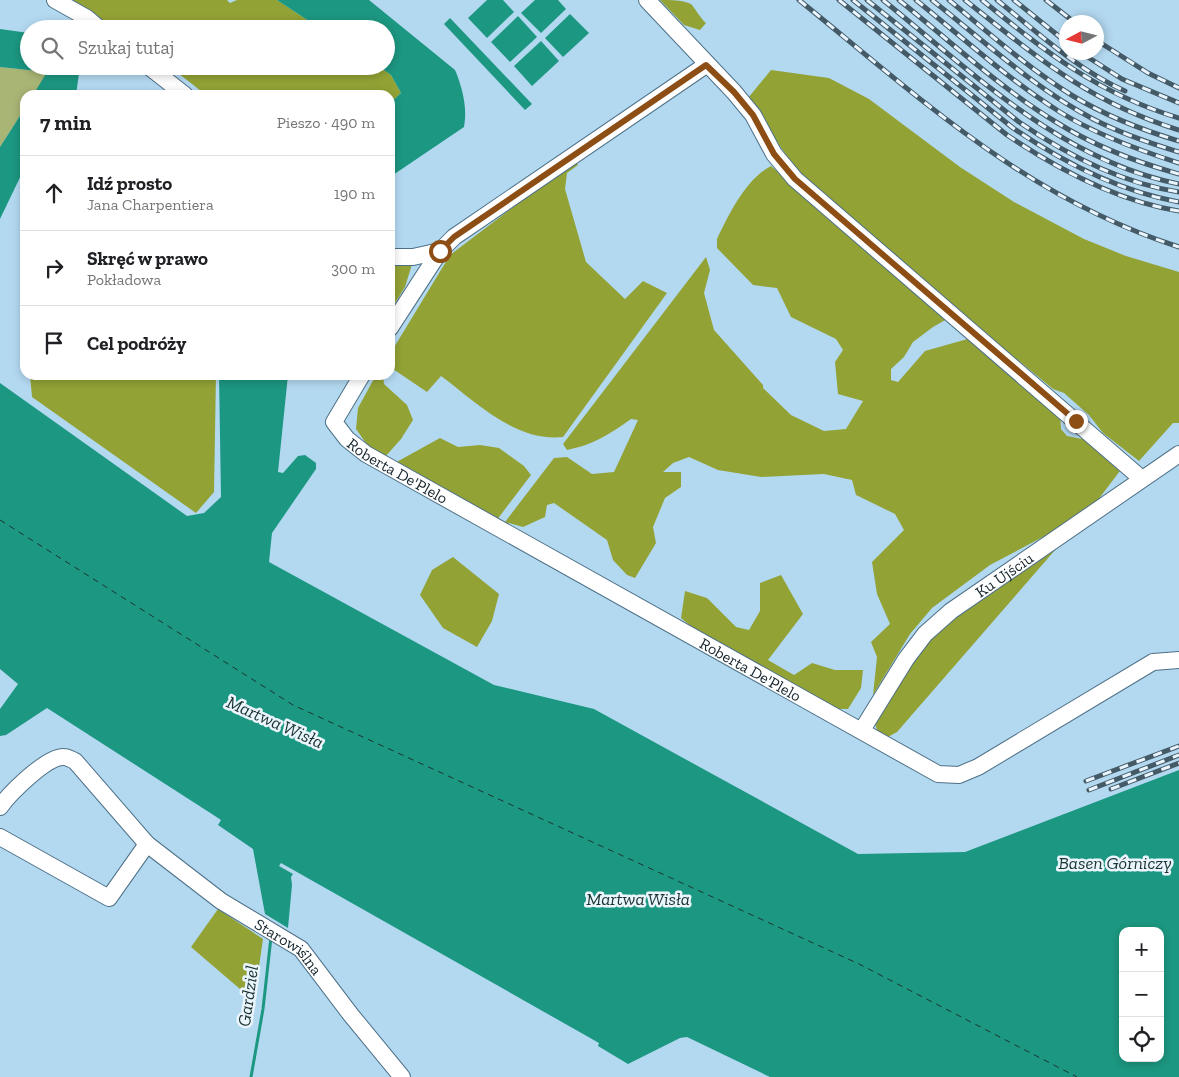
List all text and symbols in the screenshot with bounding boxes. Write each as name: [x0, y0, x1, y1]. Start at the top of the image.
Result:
north arrow: [1059, 15, 1104, 60]
search box: [20, 20, 395, 75]
icon: search: [38, 34, 66, 62]
text: Szukaj tutaj: [78, 36, 174, 59]
text: 7 min: [40, 110, 91, 135]
text: Pieszo · 490 m: [277, 113, 375, 132]
text: Idź prosto: [87, 172, 172, 195]
icon: ahead: [40, 179, 68, 207]
text: 190 m: [334, 184, 375, 203]
text: Jana Charpentiera: [87, 195, 214, 214]
route start: [429, 240, 452, 263]
text: Skręć w prawo: [87, 247, 208, 270]
icon: right: [40, 254, 68, 282]
text: 300 m: [331, 259, 375, 278]
text: Pokładowa: [87, 270, 161, 289]
icon: arrive: [40, 329, 68, 357]
text: Cel podróży: [87, 332, 186, 355]
route end: [1065, 410, 1088, 433]
street label: Roberta De'Plelo: [344, 434, 451, 507]
street label: Ku Ujściu: [971, 548, 1037, 601]
street label: Roberta De'Plelo: [697, 633, 805, 705]
water label: Martwa Wisła: [223, 691, 327, 753]
water label: Basen Górniczy: [1058, 852, 1172, 874]
water label: Martwa Wisła: [586, 888, 690, 910]
street label: Starowiślna: [251, 914, 327, 979]
map controls: [1119, 927, 1164, 1062]
button: +: [1119, 927, 1164, 972]
water label: Gardziel: [233, 964, 263, 1028]
button: −: [1119, 972, 1164, 1017]
button: locate: [1119, 1017, 1164, 1062]

